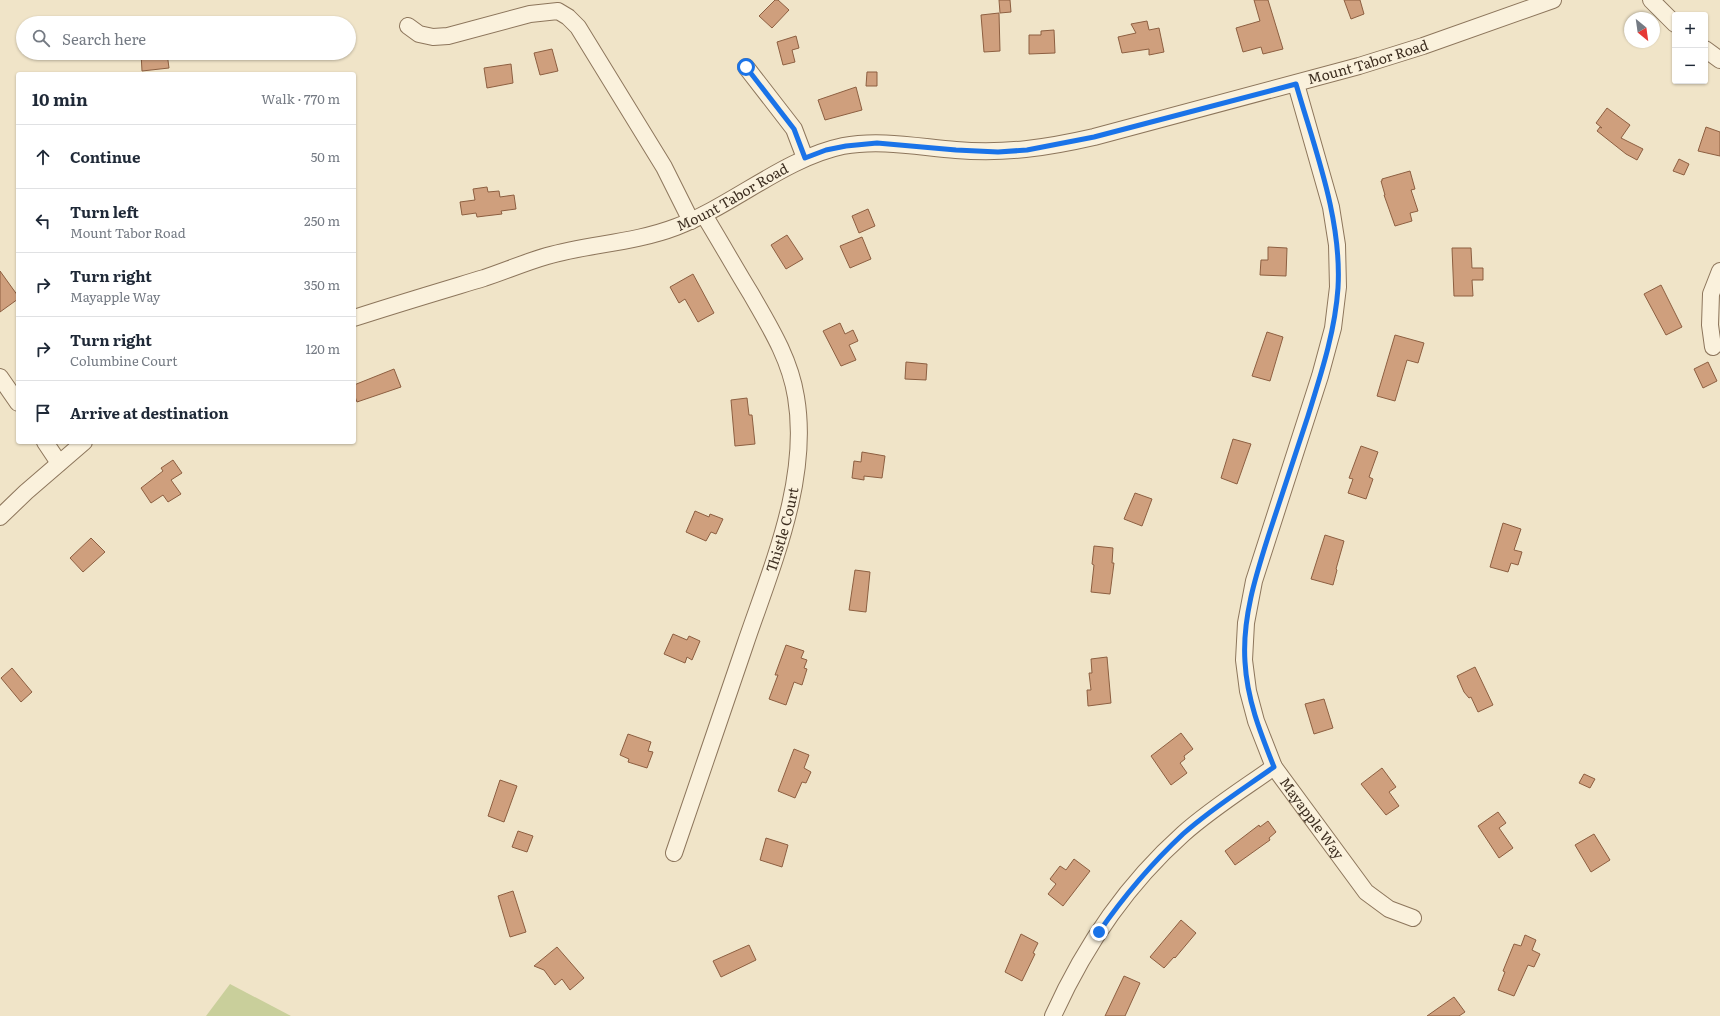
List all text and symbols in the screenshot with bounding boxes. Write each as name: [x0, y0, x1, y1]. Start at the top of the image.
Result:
north arrow: [1624, 12, 1660, 48]
map controls: [1672, 12, 1708, 84]
button: +: [1672, 12, 1708, 48]
search box: [16, 16, 356, 60]
icon: search: [30, 27, 52, 49]
text: Search here: [62, 27, 146, 50]
street label: Mount Tabor Road: [1305, 34, 1431, 88]
button: −: [1672, 48, 1708, 84]
route start: [737, 58, 755, 76]
text: 10 min: [32, 86, 88, 111]
text: Walk · 770 m: [261, 89, 340, 108]
text: Continue: [70, 145, 140, 168]
icon: ahead: [32, 146, 54, 168]
text: 50 m: [311, 147, 340, 166]
street label: Mount Tabor Road: [673, 157, 792, 235]
text: Turn left: [70, 200, 139, 223]
icon: left: [32, 210, 54, 232]
text: 250 m: [304, 211, 340, 230]
text: Mount Tabor Road: [70, 223, 186, 242]
text: Turn right: [70, 264, 152, 287]
icon: right: [32, 274, 54, 296]
text: 350 m: [304, 275, 340, 294]
text: Mayapple Way: [70, 287, 160, 306]
text: Turn right: [70, 328, 152, 351]
icon: right: [32, 338, 54, 360]
text: 120 m: [305, 339, 340, 358]
text: Columbine Court: [70, 351, 178, 370]
text: Arrive at destination: [70, 401, 229, 424]
icon: arrive: [32, 402, 54, 424]
street label: Thistle Court: [760, 485, 803, 575]
street label: Mayapple Way: [1276, 773, 1350, 864]
route end: [1090, 923, 1108, 941]

